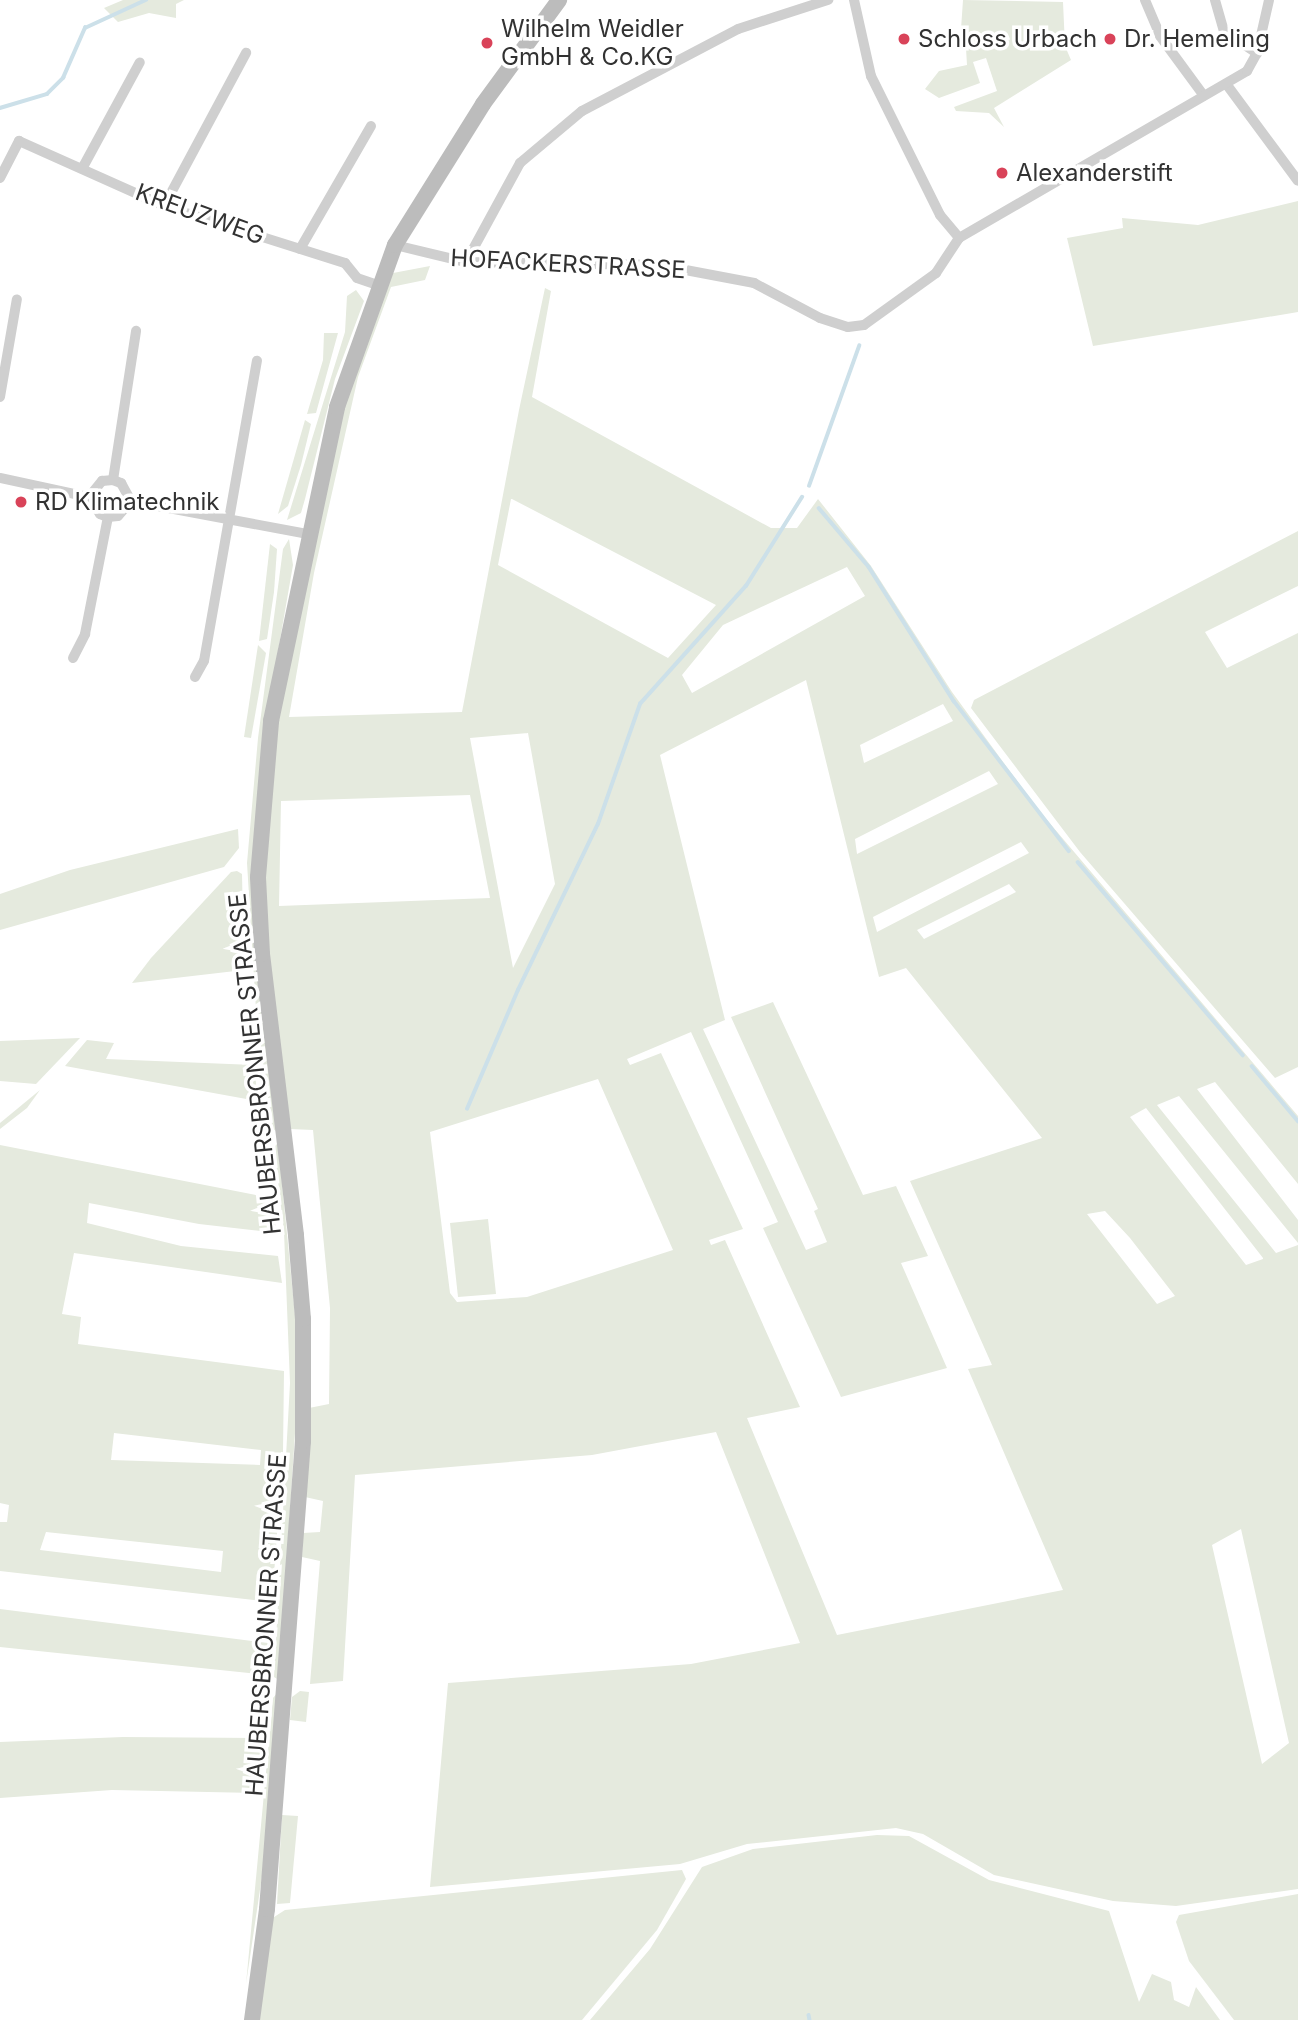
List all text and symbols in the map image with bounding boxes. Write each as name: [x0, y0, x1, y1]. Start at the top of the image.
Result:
place label: Wilhelm Weidler GmbH & Co.KG: [501, 15, 684, 71]
place label: Schloss Urbach: [918, 25, 1097, 53]
place label: Dr. Hemeling: [1124, 25, 1270, 53]
marker: Schloss Urbach: [896, 31, 912, 47]
marker: Dr. Hemeling: [1102, 31, 1118, 47]
marker: Wilhelm Weidler GmbH & Co.KG: [479, 35, 495, 51]
place label: Alexanderstift: [1016, 159, 1173, 187]
marker: Alexanderstift: [994, 165, 1010, 181]
street label: KREUZWEG: [132, 177, 268, 251]
street label: HOFACKERSTRASSE: [450, 243, 686, 285]
place label: RD Klimatechnik: [35, 488, 219, 516]
marker: RD Klimatechnik: [13, 494, 29, 510]
street label: HAUBERSBRONNER STRASSE: [223, 892, 287, 1236]
street label: HAUBERSBRONNER STRASSE: [240, 1453, 292, 1797]

